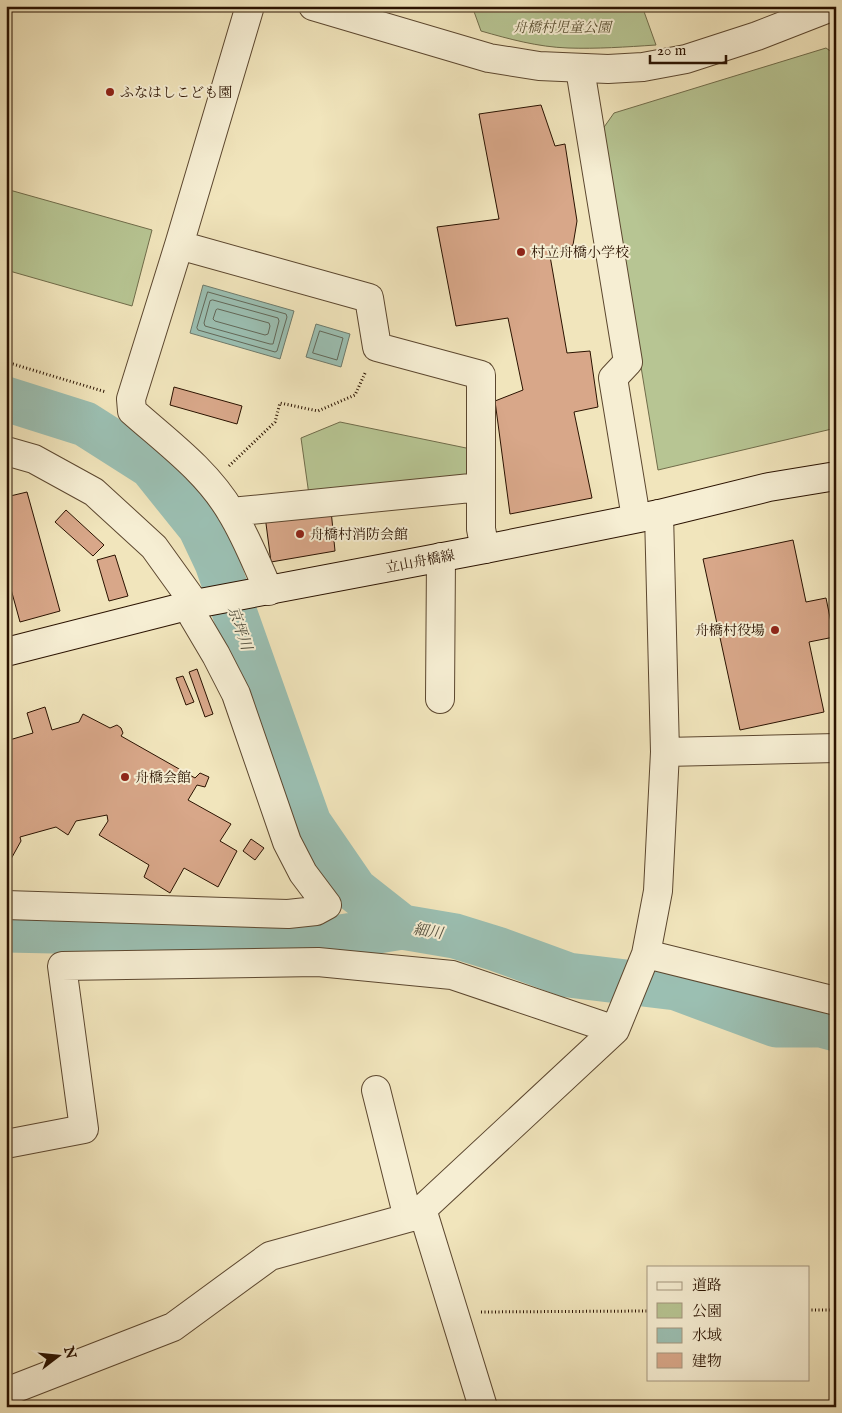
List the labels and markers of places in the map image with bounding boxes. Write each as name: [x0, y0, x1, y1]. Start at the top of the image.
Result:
place label: ふなはしこども園: [120, 84, 232, 102]
marker: ふなはしこども園: [104, 86, 116, 98]
place label: 村立舟橋小学校: [531, 244, 629, 262]
marker: 村立舟橋小学校: [515, 246, 527, 258]
place label: 舟橋村消防会館: [310, 526, 408, 544]
marker: 舟橋村消防会館: [294, 528, 306, 540]
place label: 舟橋村役場: [695, 622, 765, 640]
marker: 舟橋村役場: [769, 624, 781, 636]
place label: 舟橋会館: [135, 769, 191, 787]
marker: 舟橋会館: [119, 771, 131, 783]

